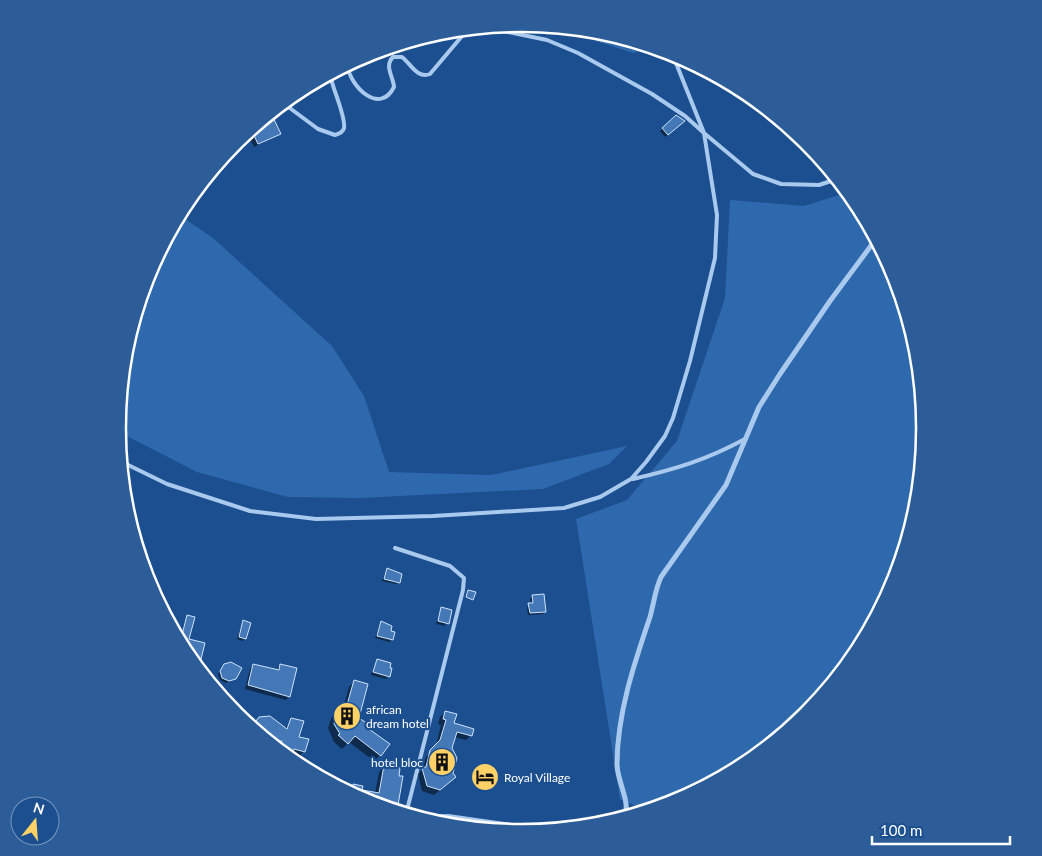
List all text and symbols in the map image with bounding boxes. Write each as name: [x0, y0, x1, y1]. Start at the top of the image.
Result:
building icon: african dream hotel: [332, 701, 362, 731]
place label: african dream hotel: [366, 702, 429, 731]
building icon: hotel bloc: [427, 747, 457, 777]
place label: hotel bloc: [371, 755, 423, 770]
hotel icon: Royal Village: [470, 762, 500, 792]
place label: Royal Village: [504, 770, 570, 785]
north arrow: [10, 796, 60, 846]
text: N: [31, 798, 47, 818]
scale bar: [872, 814, 1010, 846]
text: 100 m: [880, 821, 922, 839]

